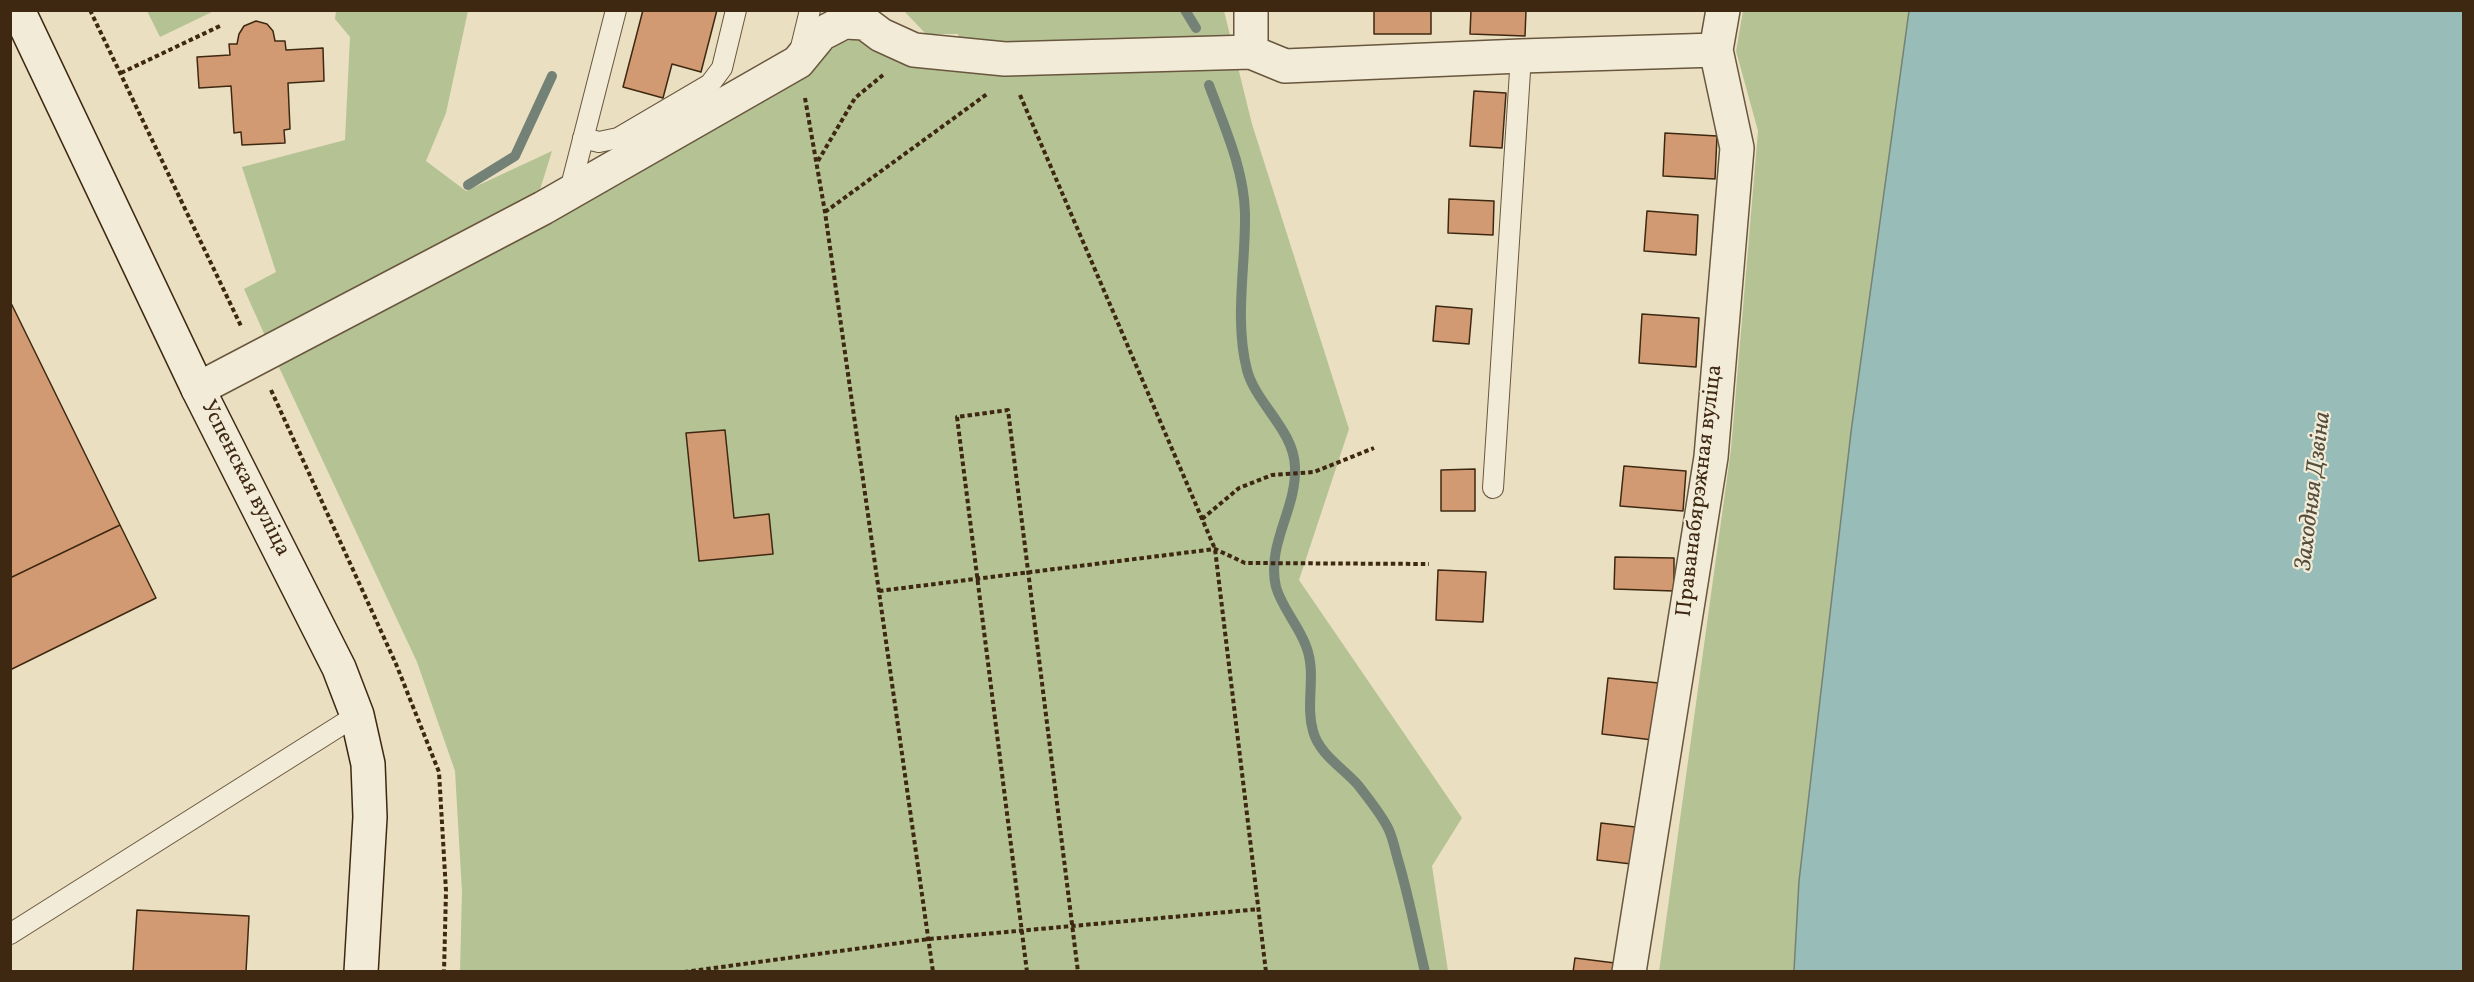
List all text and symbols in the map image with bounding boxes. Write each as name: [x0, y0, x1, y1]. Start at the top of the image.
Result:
street label: Праванабярэжная вуліца: [1672, 363, 1730, 619]
street label: Успенская вуліца: [193, 396, 295, 562]
water label: Заходняя Дзвіна: [2291, 410, 2339, 572]

